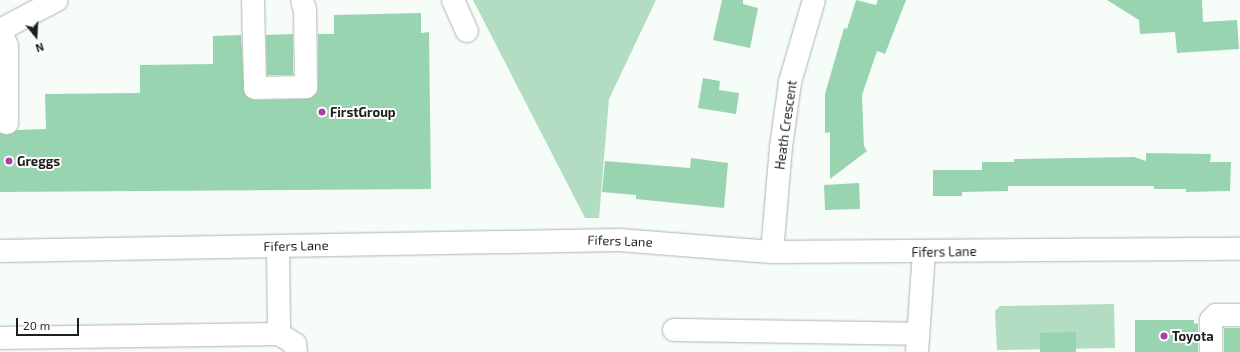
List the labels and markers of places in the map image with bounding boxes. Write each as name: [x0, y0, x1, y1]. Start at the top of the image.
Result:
place label: FirstGroup: [330, 104, 396, 120]
marker: FirstGroup: [317, 107, 327, 117]
place label: Greggs: [17, 153, 60, 169]
marker: Greggs: [4, 156, 14, 166]
place label: Toyota: [1172, 328, 1214, 344]
marker: Toyota: [1159, 331, 1169, 341]

